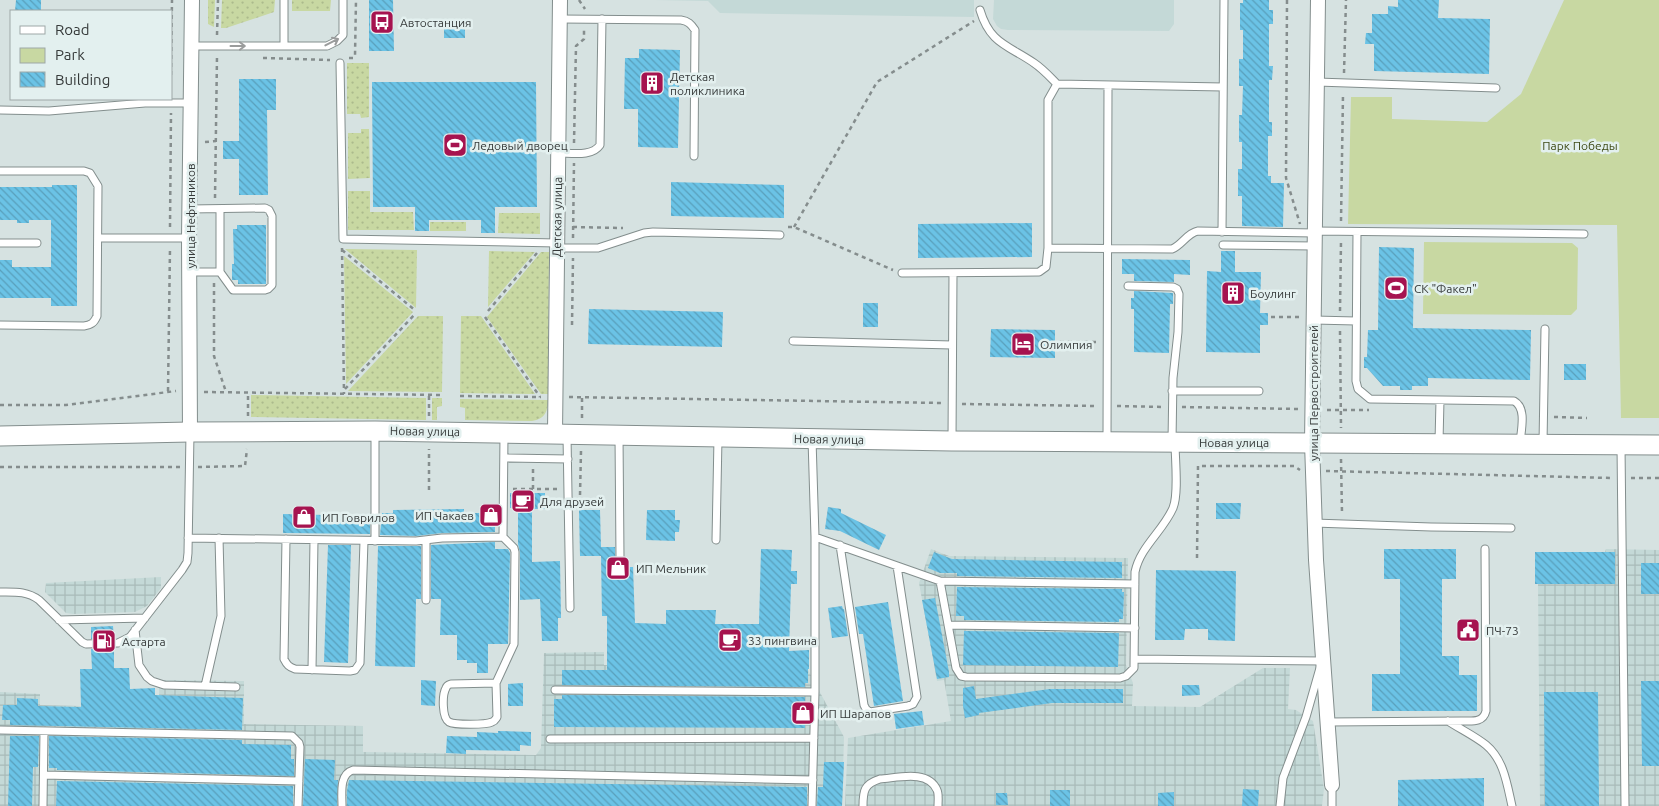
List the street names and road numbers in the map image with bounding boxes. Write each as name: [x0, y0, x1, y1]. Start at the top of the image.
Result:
street label: улица Нефтяников: [184, 163, 197, 269]
street label: Детская улица: [550, 177, 564, 257]
street label: улица Первостроителей: [1307, 325, 1320, 461]
street label: Новая улица: [390, 424, 460, 438]
street label: Новая улица: [794, 432, 864, 446]
street label: Новая улица: [1199, 436, 1269, 449]

